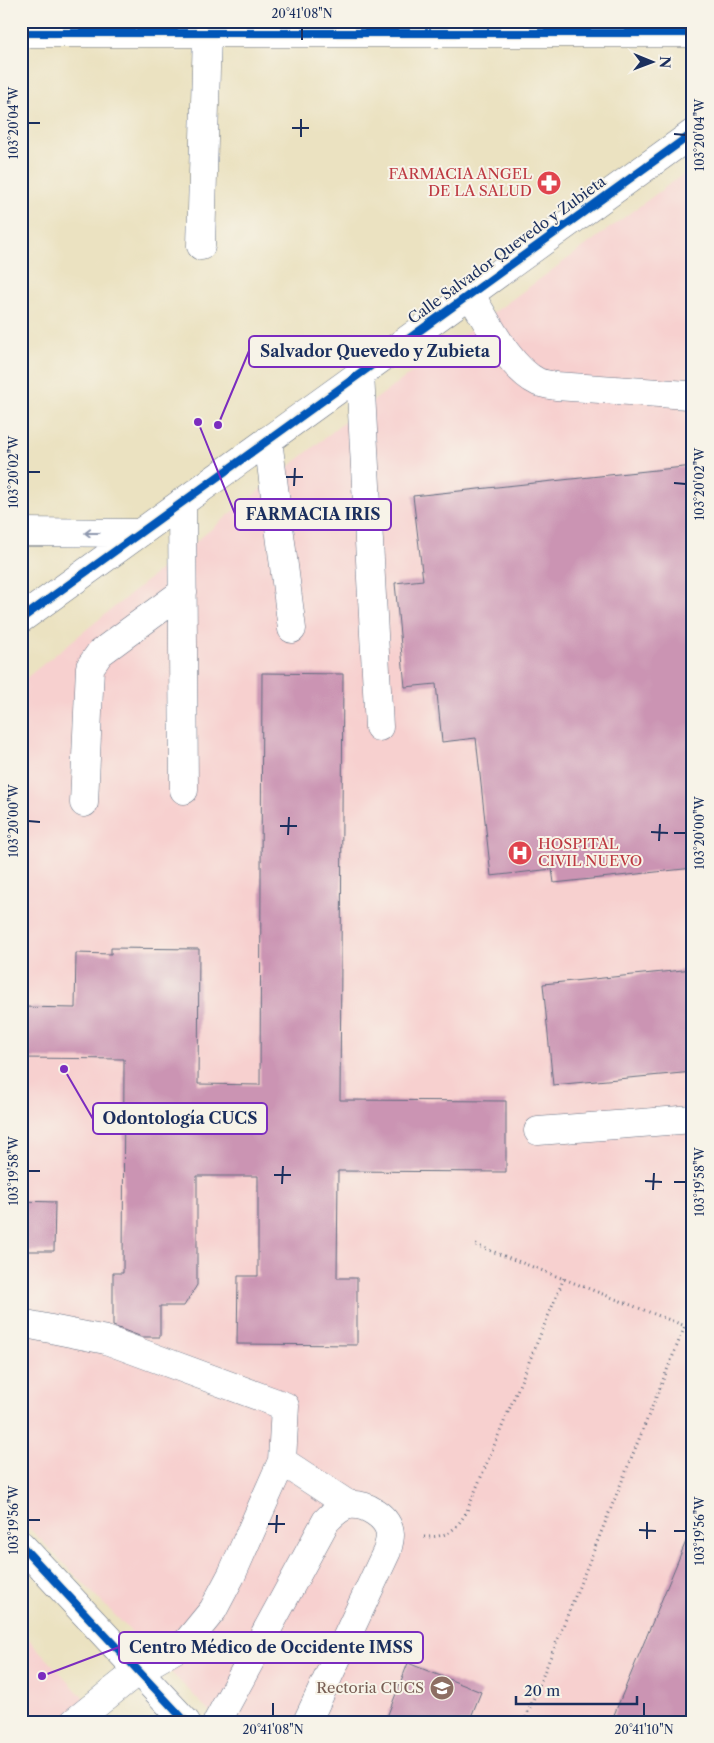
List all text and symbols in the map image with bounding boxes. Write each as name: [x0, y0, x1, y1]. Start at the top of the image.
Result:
text: 20°41'08"N: [271, 6, 333, 21]
north arrow: [626, 38, 676, 88]
text: N: [656, 56, 674, 68]
text: 103°20'04"W: [6, 86, 21, 159]
text: 103°20'04"W: [692, 98, 707, 171]
place label: FARMACIA ANGEL DE LA SALUD: [388, 164, 532, 200]
pharmacy icon: FARMACIA ANGEL DE LA SALUD: [536, 170, 562, 196]
street label: Calle Salvador Quevedo y Zubieta: [404, 171, 609, 328]
callout: Salvador Quevedo y Zubieta: [249, 336, 500, 367]
text: Salvador Quevedo y Zubieta: [260, 341, 491, 361]
text: 103°20'02"W: [6, 435, 21, 508]
text: 103°20'02"W: [692, 447, 707, 520]
callout: FARMACIA IRIS: [235, 499, 391, 530]
text: FARMACIA IRIS: [246, 504, 380, 524]
one-way arrow: [84, 528, 100, 538]
text: 103°20'00"W: [6, 784, 21, 858]
text: 103°20'00"W: [692, 796, 707, 870]
place label: HOSPITAL CIVIL NUEVO: [538, 834, 642, 870]
hospital icon: HOSPITAL CIVIL NUEVO: [507, 840, 533, 866]
callout: Odontología CUCS: [93, 1103, 267, 1134]
text: Odontología CUCS: [103, 1108, 257, 1128]
text: 103°19'58"W: [6, 1136, 21, 1206]
text: 103°19'58"W: [692, 1147, 707, 1217]
text: 103°19'56"W: [6, 1485, 21, 1554]
text: 103°19'56"W: [692, 1496, 707, 1565]
callout: Centro Médico de Occidente IMSS: [119, 1632, 423, 1663]
text: Centro Médico de Occidente IMSS: [129, 1637, 413, 1657]
scale bar: [516, 1673, 638, 1705]
school or university icon: Rectoria CUCS: [429, 1675, 455, 1701]
place label: Rectoria CUCS: [316, 1678, 424, 1697]
text: 20 m: [524, 1681, 560, 1700]
text: 20°41'08"N: [242, 1722, 304, 1737]
text: 20°41'10"N: [614, 1722, 674, 1737]

